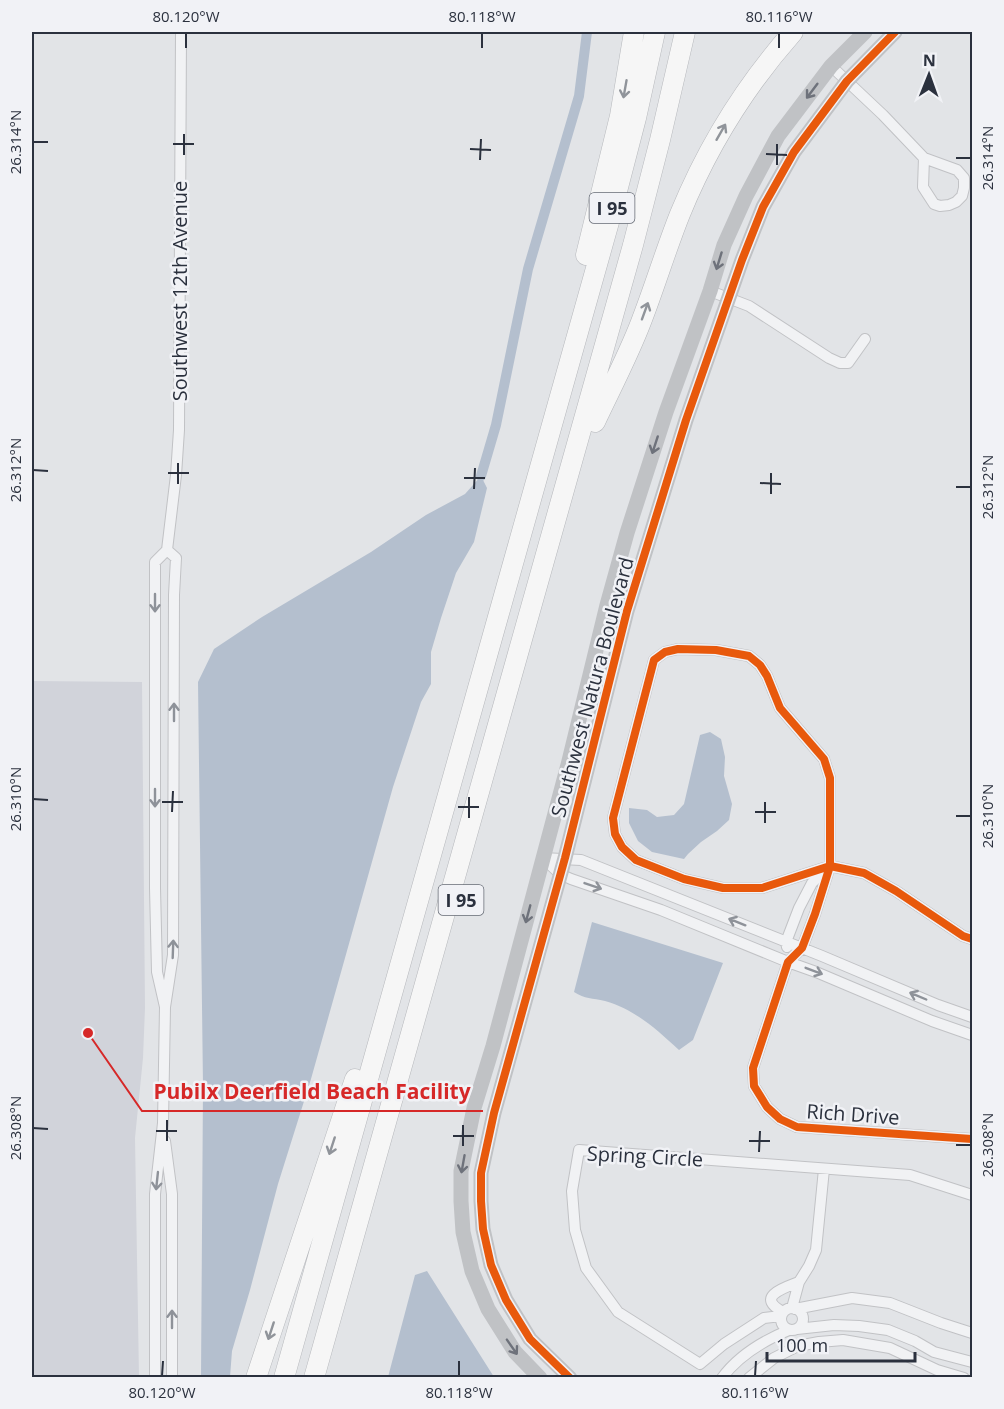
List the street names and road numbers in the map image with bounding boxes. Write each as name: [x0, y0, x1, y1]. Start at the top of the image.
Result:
street label: Southwest 12th Avenue: [166, 181, 193, 401]
road number: I 95: [590, 193, 634, 223]
street label: Southwest Natura Boulevard: [544, 554, 640, 820]
road number: I 95: [438, 885, 484, 915]
street label: Rich Drive: [805, 1097, 901, 1131]
street label: Spring Circle: [586, 1139, 704, 1173]

